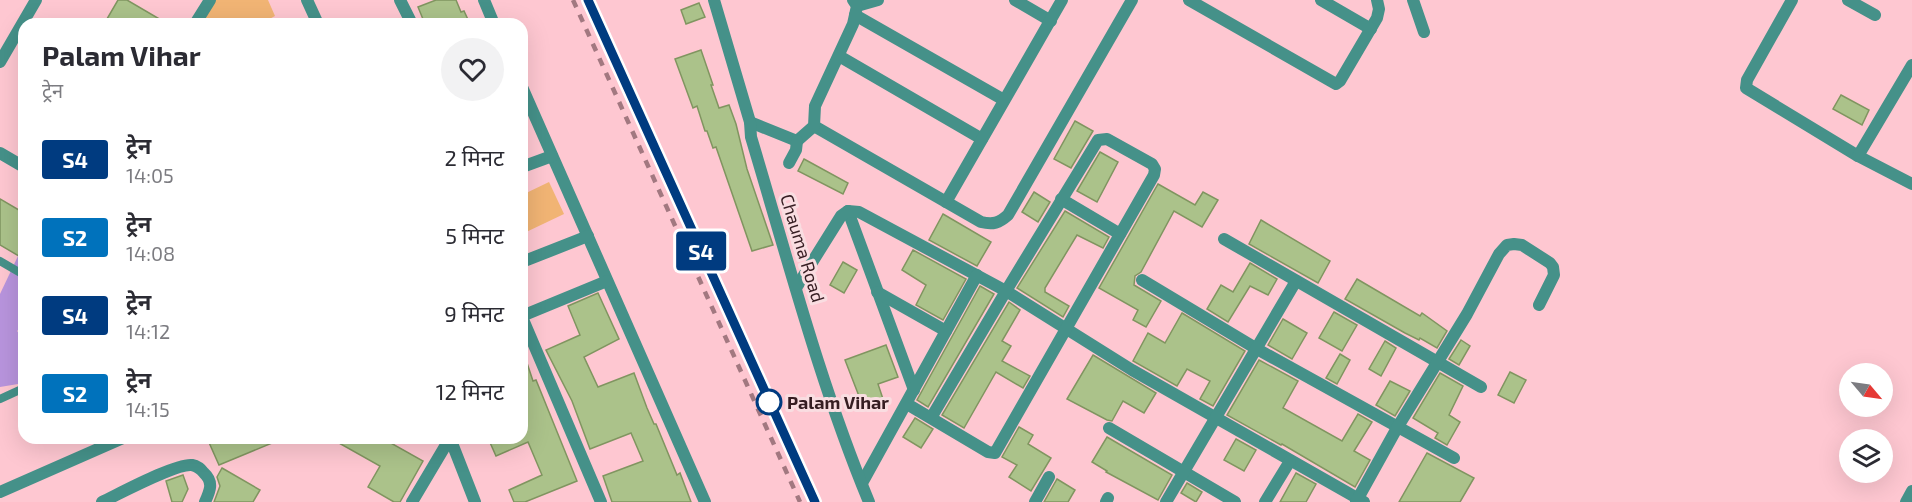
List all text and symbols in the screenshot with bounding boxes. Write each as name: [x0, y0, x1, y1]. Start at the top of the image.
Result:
text: Palam Vihar: [42, 38, 201, 72]
button: heart: [441, 38, 504, 101]
text: ट्रेन: [42, 78, 63, 102]
text: ट्रेन: [126, 132, 151, 158]
text: 2 मिनट: [445, 144, 504, 170]
text: S4: [62, 147, 88, 172]
text: 14:05: [126, 163, 174, 187]
street label: Chauma Road: [776, 191, 830, 305]
text: ट्रेन: [126, 210, 151, 236]
text: 5 मिनट: [445, 222, 504, 248]
text: S2: [63, 225, 87, 250]
line badge: S4: [674, 232, 728, 270]
text: S4: [688, 239, 714, 264]
text: 14:08: [126, 241, 175, 265]
text: ट्रेन: [126, 288, 151, 314]
text: 9 मिनट: [444, 300, 504, 326]
text: S4: [62, 303, 88, 328]
text: 14:12: [126, 319, 170, 343]
north arrow: [1839, 363, 1893, 417]
map controls: [1839, 363, 1893, 483]
text: ट्रेन: [126, 366, 151, 392]
text: 12 मिनट: [436, 378, 504, 404]
text: S2: [63, 381, 87, 406]
marker: Palam Vihar: [756, 389, 782, 415]
place label: Palam Vihar: [787, 391, 889, 413]
text: 14:15: [126, 397, 170, 421]
button: layers: [1839, 429, 1893, 483]

